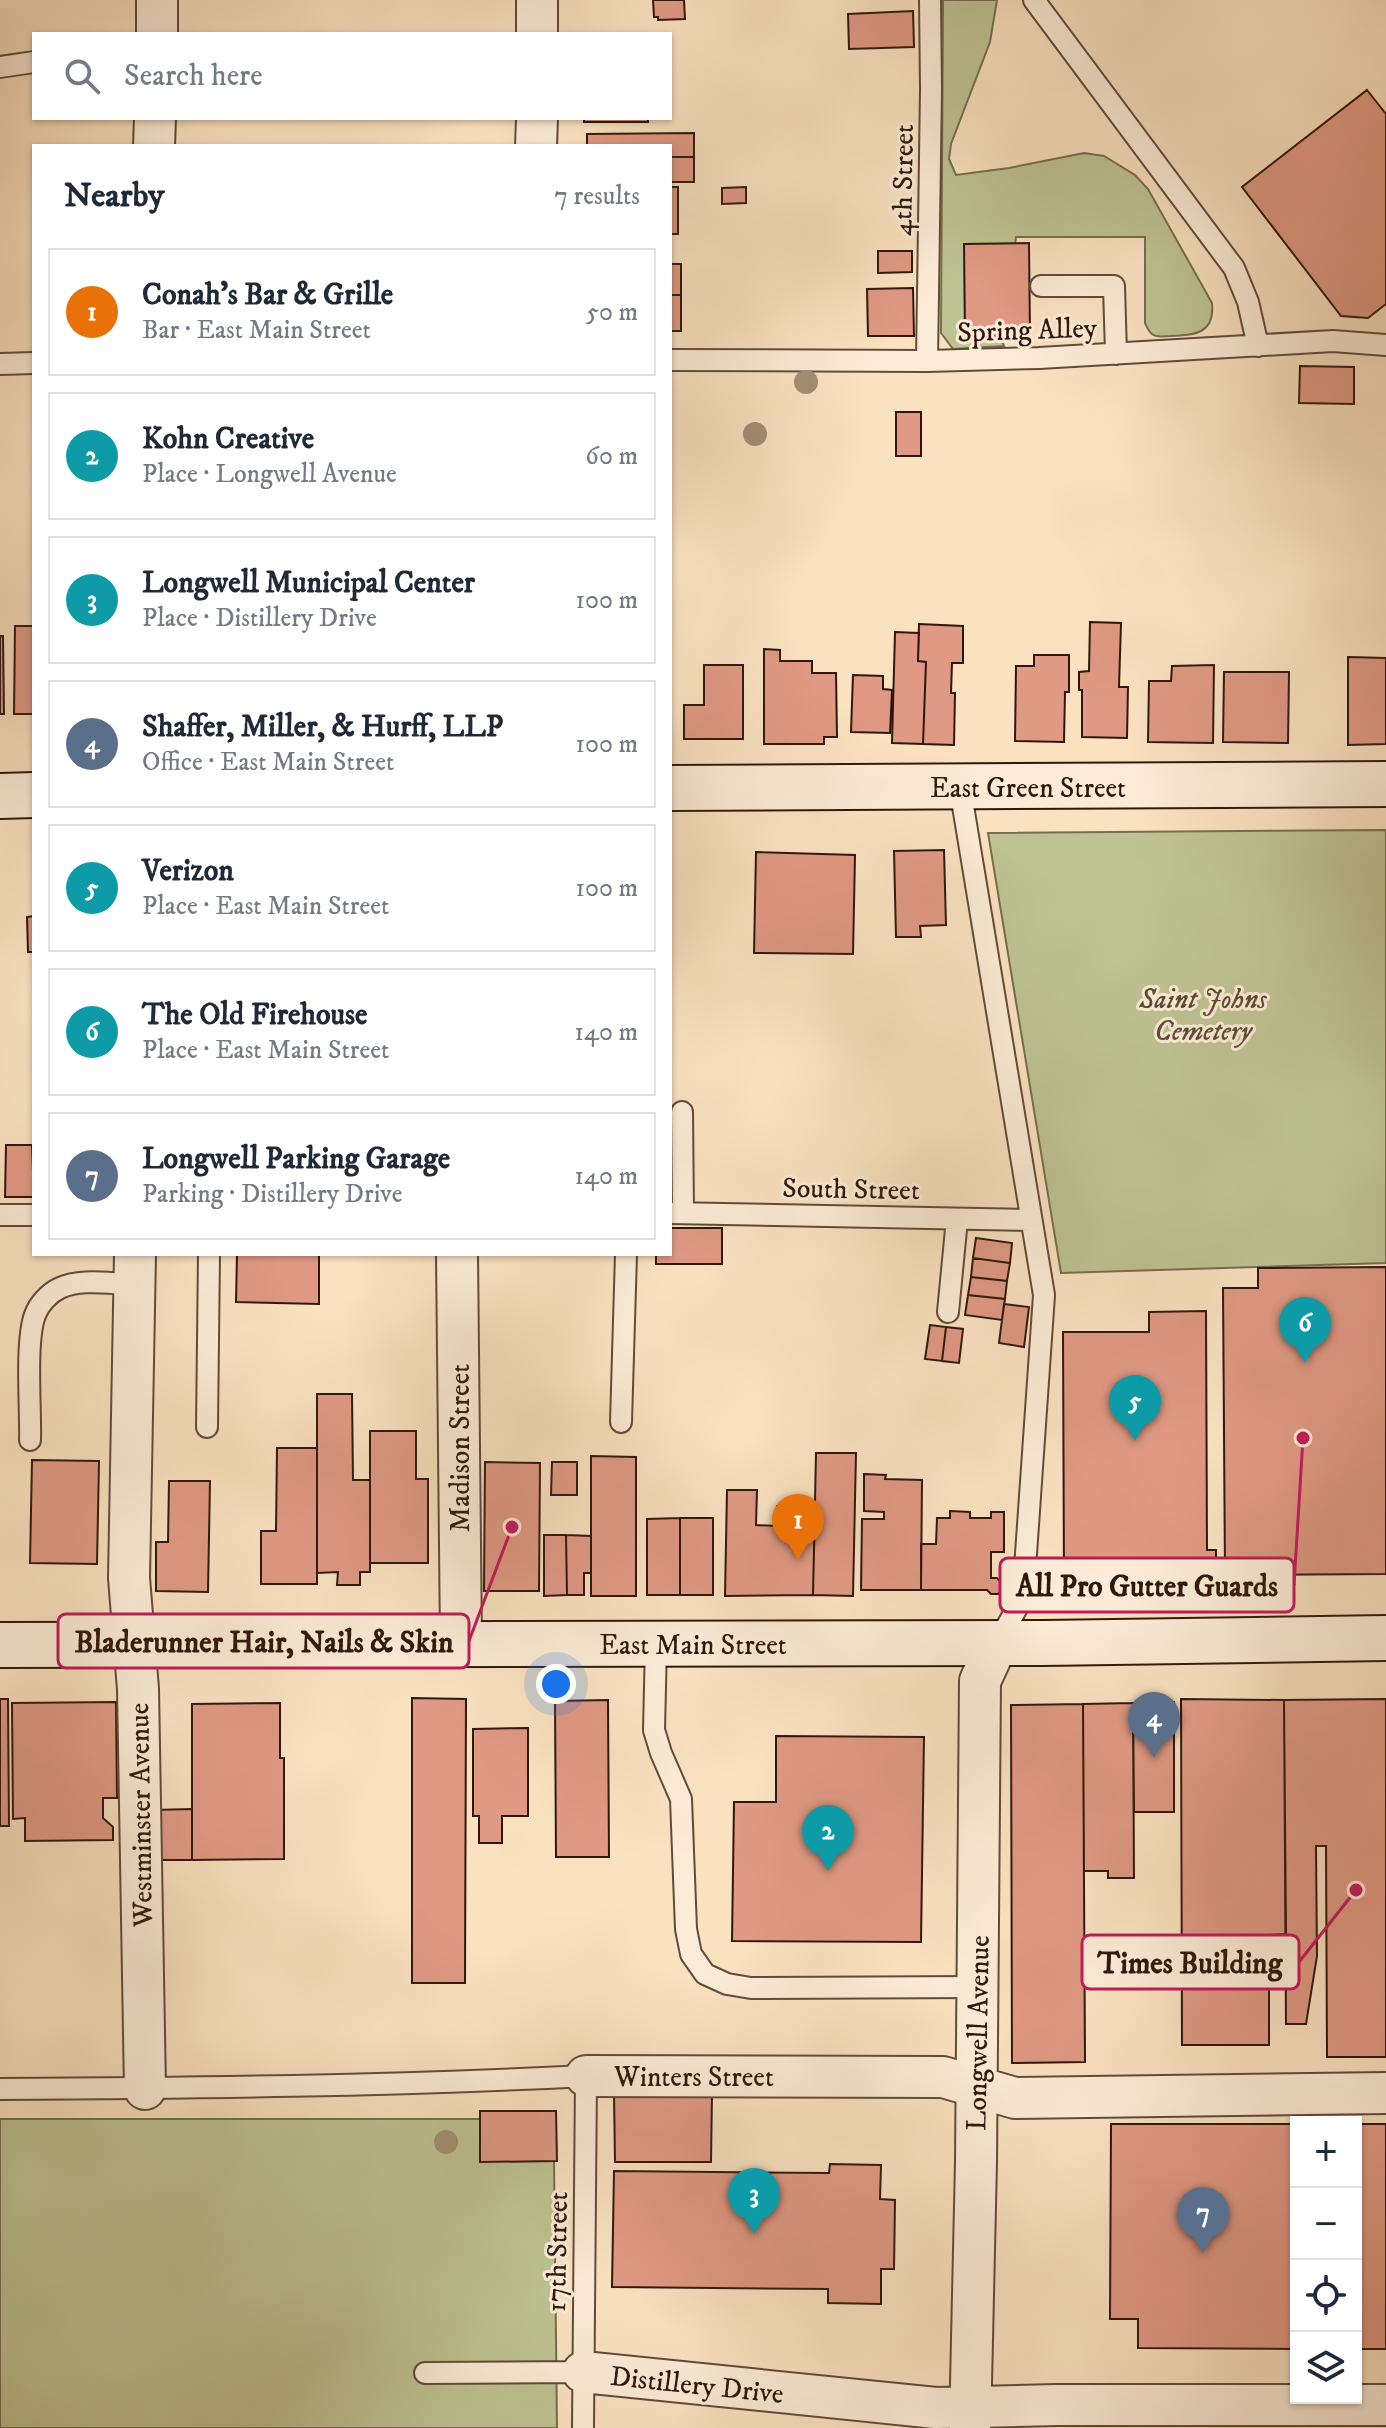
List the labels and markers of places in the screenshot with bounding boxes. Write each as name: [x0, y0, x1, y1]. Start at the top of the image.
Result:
pin: 6: [1279, 1297, 1331, 1363]
pin: 5: [1109, 1375, 1161, 1441]
pin: 1: [772, 1494, 824, 1560]
callout: All Pro Gutter Guards: [1000, 1558, 1294, 1612]
callout: Bladerunner Hair, Nails & Skin: [58, 1614, 469, 1668]
pin: 4: [1128, 1692, 1180, 1758]
pin: 2: [802, 1805, 854, 1871]
callout: Times Building: [1082, 1935, 1299, 1989]
pin: 3: [728, 2168, 780, 2234]
pin: 7: [1177, 2187, 1229, 2253]

